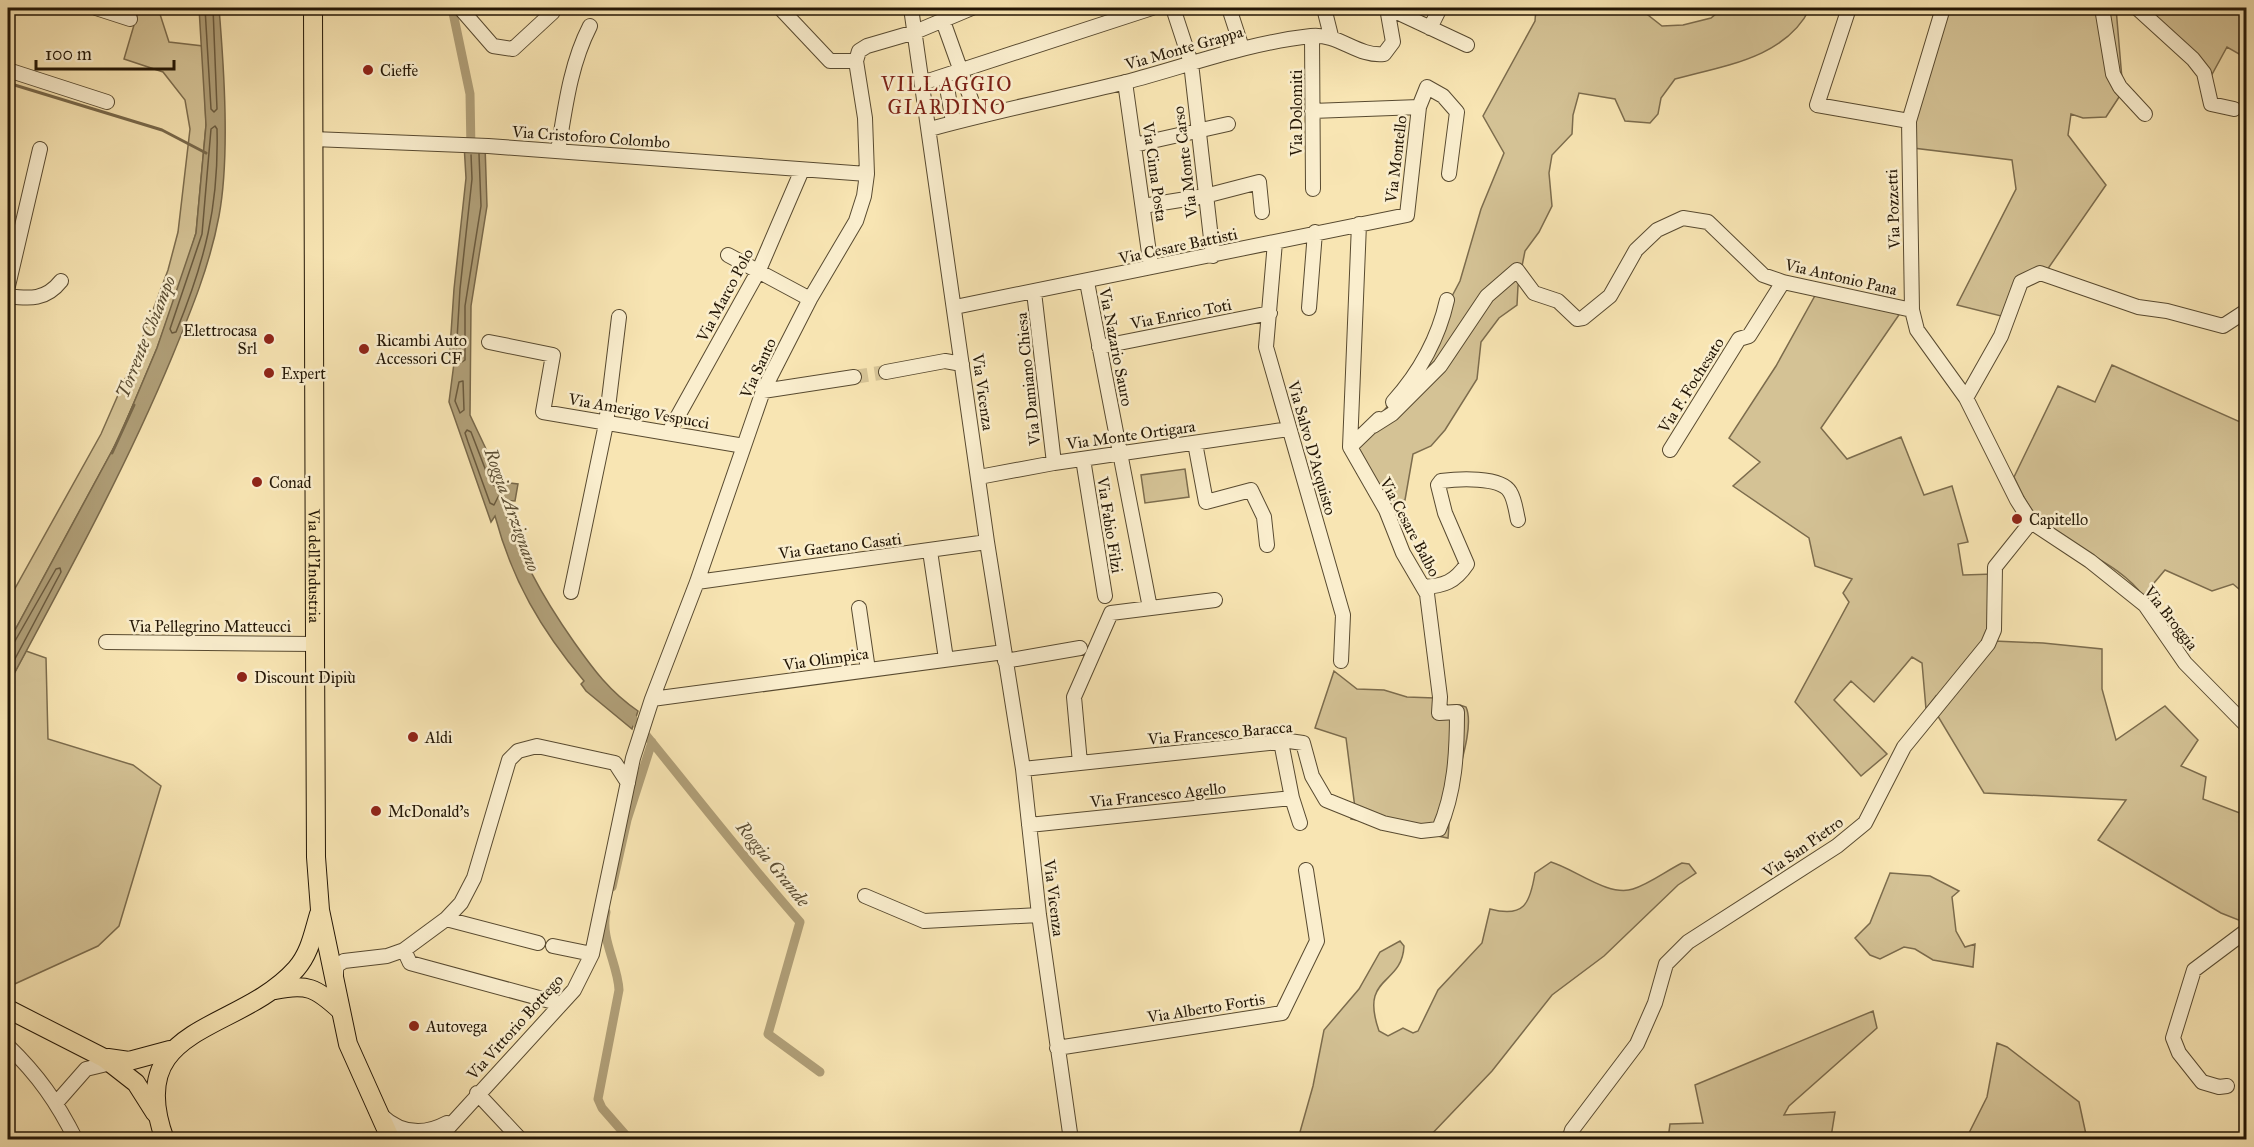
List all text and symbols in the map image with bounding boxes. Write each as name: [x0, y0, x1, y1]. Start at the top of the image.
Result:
street label: Via Monte Grappa: [1122, 22, 1245, 74]
scale bar: [36, 33, 174, 71]
text: 100 m: [45, 43, 92, 65]
place label: Cieffe: [380, 61, 418, 80]
marker: Cieffe: [361, 63, 375, 77]
street label: Via Dolomiti: [1287, 69, 1306, 157]
district label: VILLAGGIO GIARDINO: [880, 72, 1013, 119]
street label: Via Monte Carso: [1169, 105, 1201, 220]
street label: Via Montello: [1381, 114, 1411, 205]
street label: Via Cima Posta: [1139, 120, 1171, 223]
street label: Via Cristoforo Colombo: [510, 122, 671, 152]
street label: Via Pozzetti: [1882, 168, 1904, 250]
street label: Via Cesare Battisti: [1116, 224, 1240, 268]
street label: Via Marco Polo: [692, 245, 757, 346]
street label: Via Antonio Pana: [1782, 255, 1899, 299]
water label: Torrente Chiampo: [112, 273, 181, 402]
street label: Via Nazario Sauro: [1095, 285, 1137, 408]
street label: Via Enrico Toti: [1128, 295, 1234, 333]
street label: Via Damiano Chiesa: [1012, 311, 1045, 447]
place label: Elettrocasa Srl: [183, 321, 258, 358]
place label: Ricambi Auto Accessori CF: [375, 331, 467, 368]
marker: Elettrocasa Srl: [262, 332, 276, 346]
street label: Via F. Fochesato: [1654, 334, 1728, 437]
street label: Via Santo: [735, 335, 780, 402]
marker: Ricambi Auto Accessori CF: [357, 342, 371, 356]
street label: Via Vicenza: [968, 351, 998, 432]
place label: Expert: [281, 364, 326, 383]
marker: Expert: [262, 366, 276, 380]
street label: Via Salvo D'Acquisto: [1283, 378, 1340, 518]
street label: Via Amerigo Vespucci: [566, 389, 712, 434]
street label: Via Monte Ortigara: [1064, 417, 1197, 455]
water label: Roggia Arzignano: [479, 444, 545, 575]
place label: Conad: [269, 473, 312, 492]
street label: Via Cesare Balbo: [1375, 473, 1444, 580]
marker: Conad: [250, 475, 264, 489]
street label: Via Fabio Filzi: [1093, 475, 1127, 575]
street label: Via dell'Industria: [305, 508, 324, 623]
place label: Capitello: [2029, 510, 2088, 529]
marker: Capitello: [2010, 512, 2024, 526]
street label: Via Gaetano Casati: [776, 529, 903, 563]
street label: Via Broggia: [2139, 581, 2202, 655]
street label: Via Pellegrino Matteucci: [128, 617, 292, 637]
street label: Via Olimpica: [781, 644, 870, 675]
place label: Discount Dipiù: [254, 668, 356, 687]
marker: Discount Dipiù: [235, 670, 249, 684]
street label: Via Francesco Baracca: [1146, 717, 1293, 749]
place label: Aldi: [424, 728, 453, 747]
marker: Aldi: [406, 730, 420, 744]
street label: Via Francesco Agello: [1088, 778, 1227, 813]
place label: McDonald's: [388, 802, 469, 821]
marker: McDonald's: [369, 804, 383, 818]
street label: Via San Pietro: [1758, 812, 1847, 882]
water label: Roggia Grande: [731, 816, 815, 912]
street label: Via Vicenza: [1040, 857, 1068, 938]
street label: Via Vittorio Bottego: [462, 970, 568, 1085]
street label: Via Alberto Fortis: [1145, 989, 1266, 1027]
place label: Autovega: [425, 1017, 487, 1037]
marker: Autovega: [407, 1019, 421, 1033]

